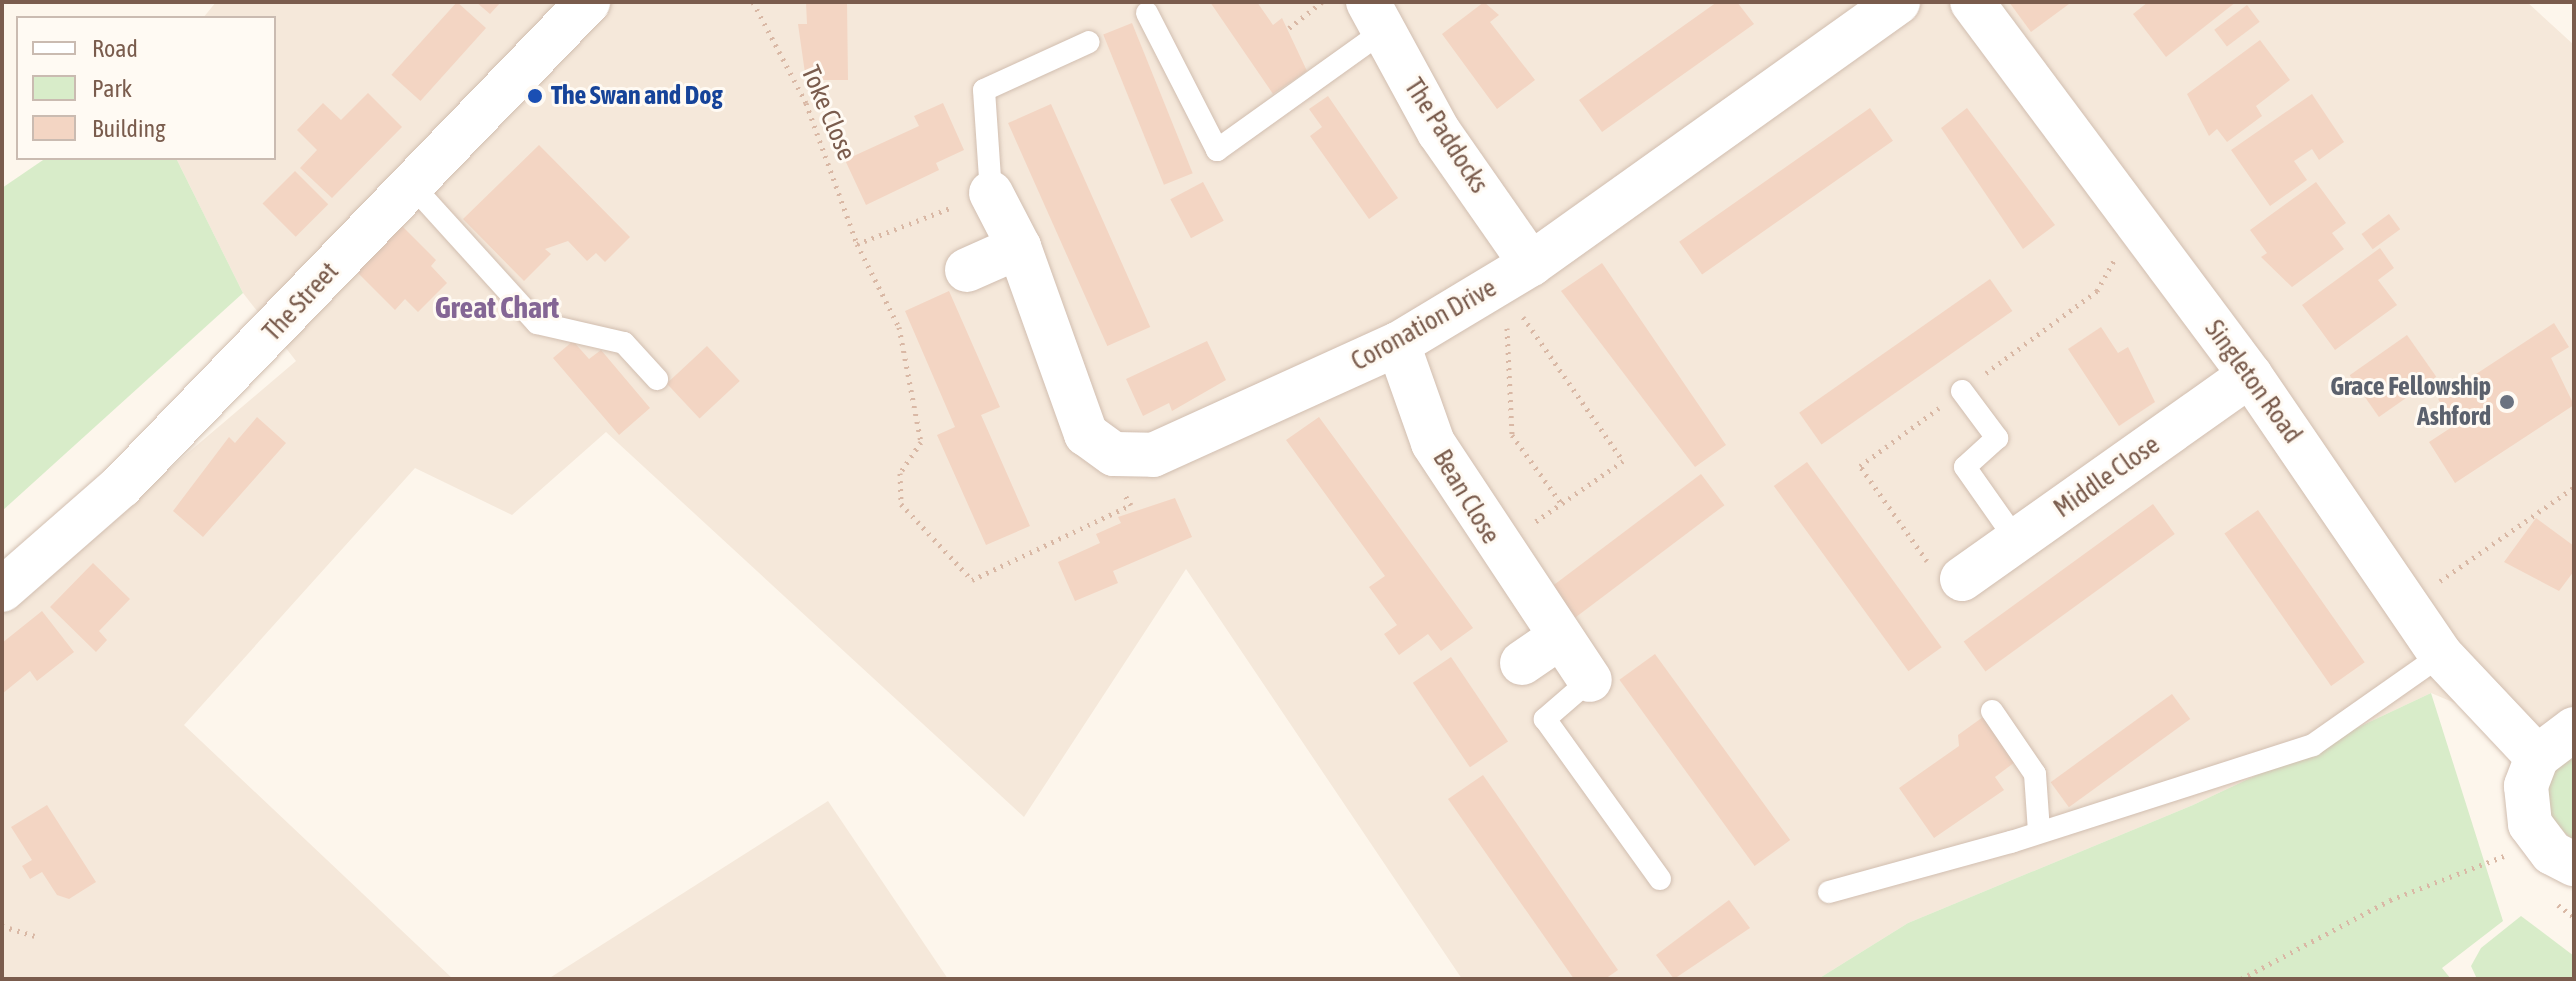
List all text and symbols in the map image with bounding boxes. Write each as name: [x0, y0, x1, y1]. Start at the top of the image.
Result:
legend: [16, 16, 276, 160]
text: Road: [92, 35, 138, 62]
street label: Toke Close: [794, 61, 862, 165]
street label: The Paddocks: [1397, 73, 1495, 199]
text: Park: [92, 75, 132, 102]
place label: The Swan and Dog: [551, 80, 723, 112]
marker: The Swan and Dog: [526, 87, 544, 105]
text: Building: [92, 115, 165, 142]
street label: The Street: [257, 256, 345, 348]
street label: Coronation Drive: [1346, 272, 1502, 378]
district label: Great Chart: [435, 289, 559, 325]
street label: Singleton Road: [2198, 314, 2308, 450]
place label: Grace Fellowship Ashford: [2330, 371, 2491, 432]
marker: Grace Fellowship Ashford: [2498, 393, 2516, 411]
street label: Middle Close: [2048, 429, 2166, 525]
street label: Bean Close: [1426, 444, 1506, 550]

